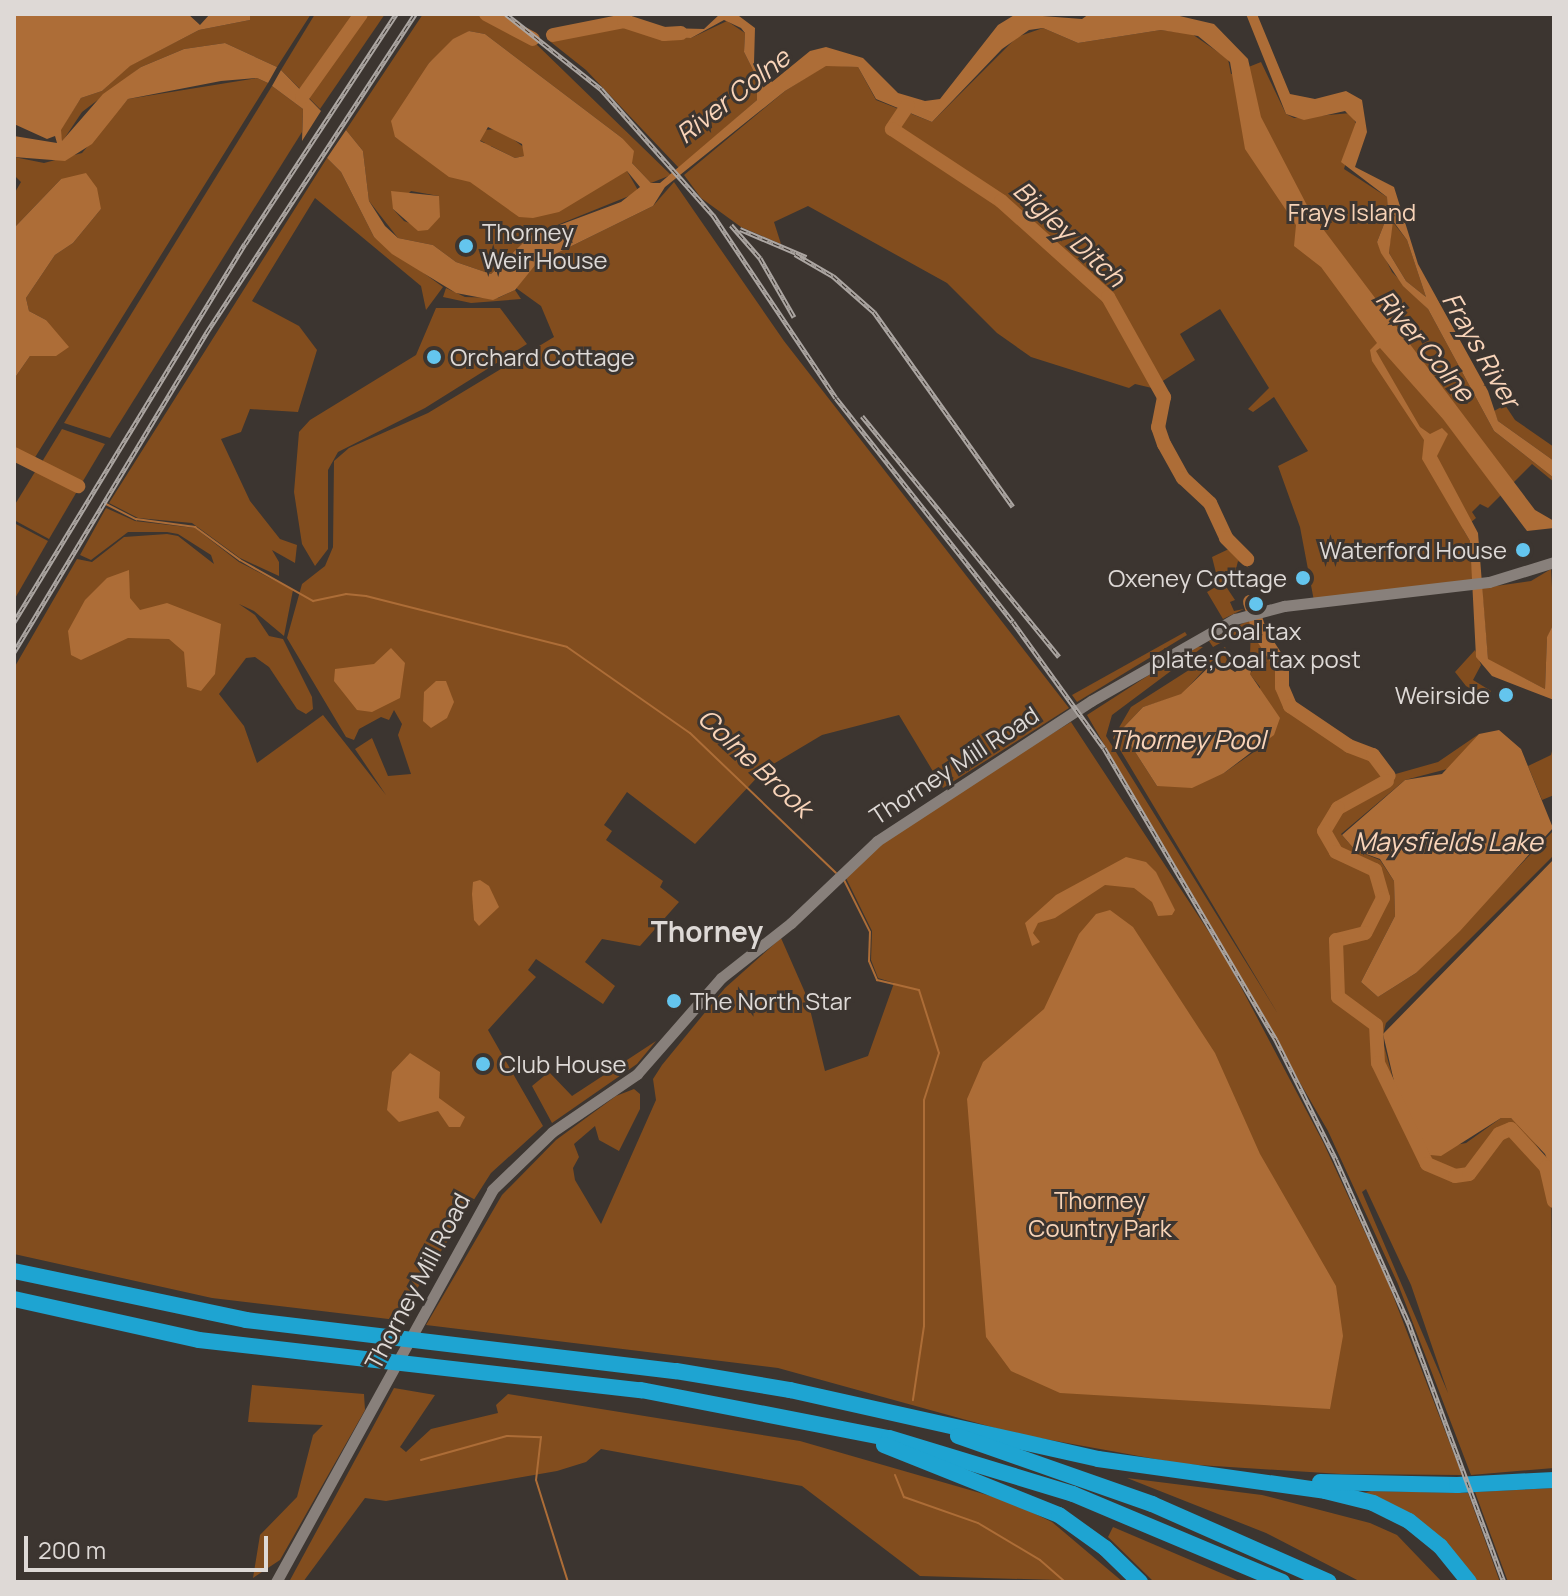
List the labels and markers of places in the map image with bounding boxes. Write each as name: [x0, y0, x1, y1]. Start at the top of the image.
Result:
place label: Thorney Weir House: [482, 218, 608, 274]
marker: Thorney Weir House: [457, 237, 475, 255]
place label: Orchard Cottage: [450, 343, 635, 371]
marker: Orchard Cottage: [425, 348, 443, 366]
place label: Waterford House: [1319, 536, 1507, 564]
marker: Waterford House: [1514, 541, 1532, 559]
place label: Oxeney Cottage: [1108, 564, 1287, 592]
marker: Oxeney Cottage: [1294, 569, 1312, 587]
marker: Coal tax plate;Coal tax post: [1247, 595, 1265, 613]
place label: Coal tax plate;Coal tax post: [1151, 617, 1361, 673]
place label: Weirside: [1395, 681, 1490, 709]
marker: Weirside: [1497, 686, 1515, 704]
place label: The North Star: [690, 987, 852, 1015]
marker: The North Star: [665, 992, 683, 1010]
place label: Club House: [499, 1050, 627, 1078]
marker: Club House: [474, 1055, 492, 1073]

